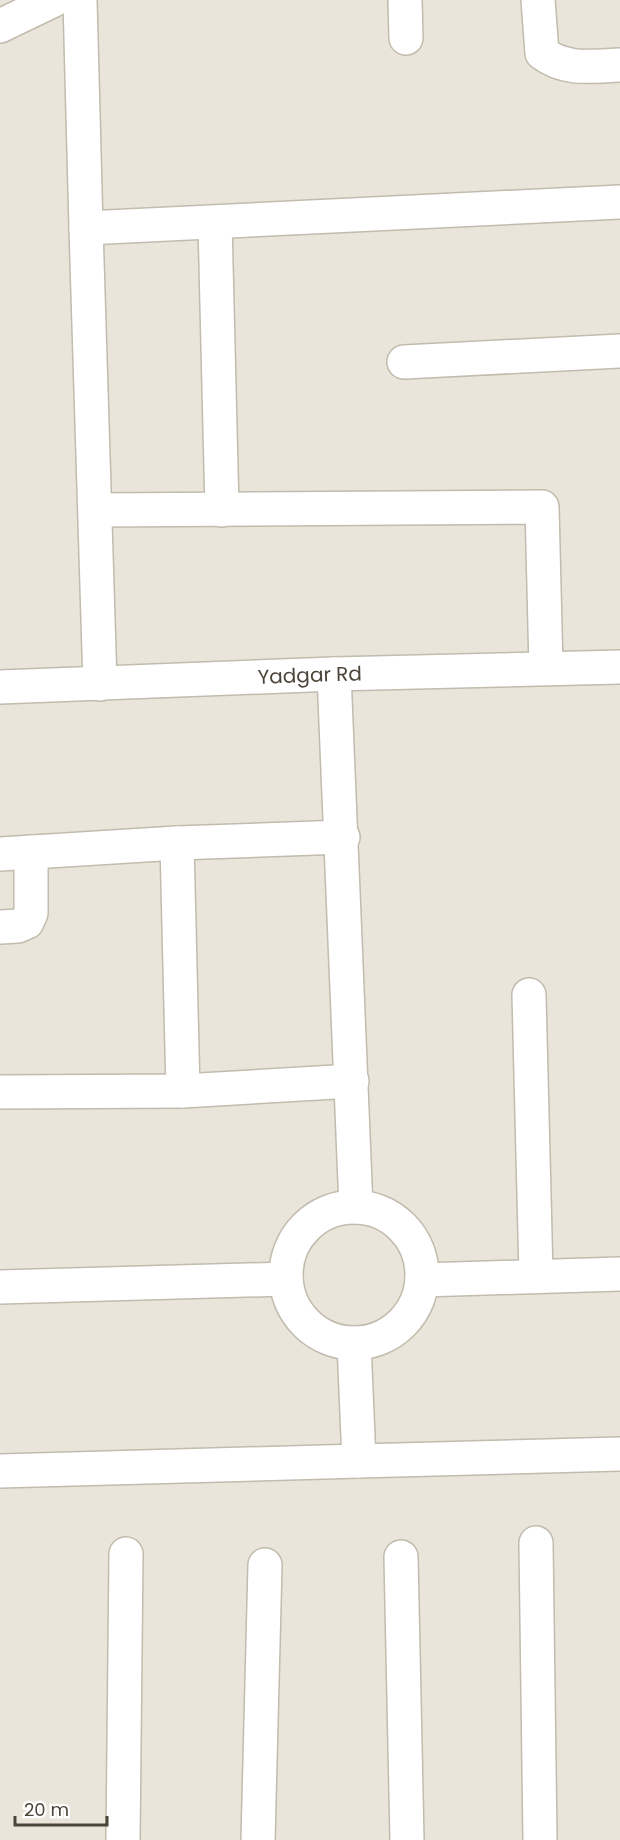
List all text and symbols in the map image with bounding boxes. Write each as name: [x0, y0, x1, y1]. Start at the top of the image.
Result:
street label: Yadgar Rd: [257, 659, 362, 691]
scale bar: [15, 1789, 106, 1827]
text: 20 m: [24, 1797, 69, 1822]

